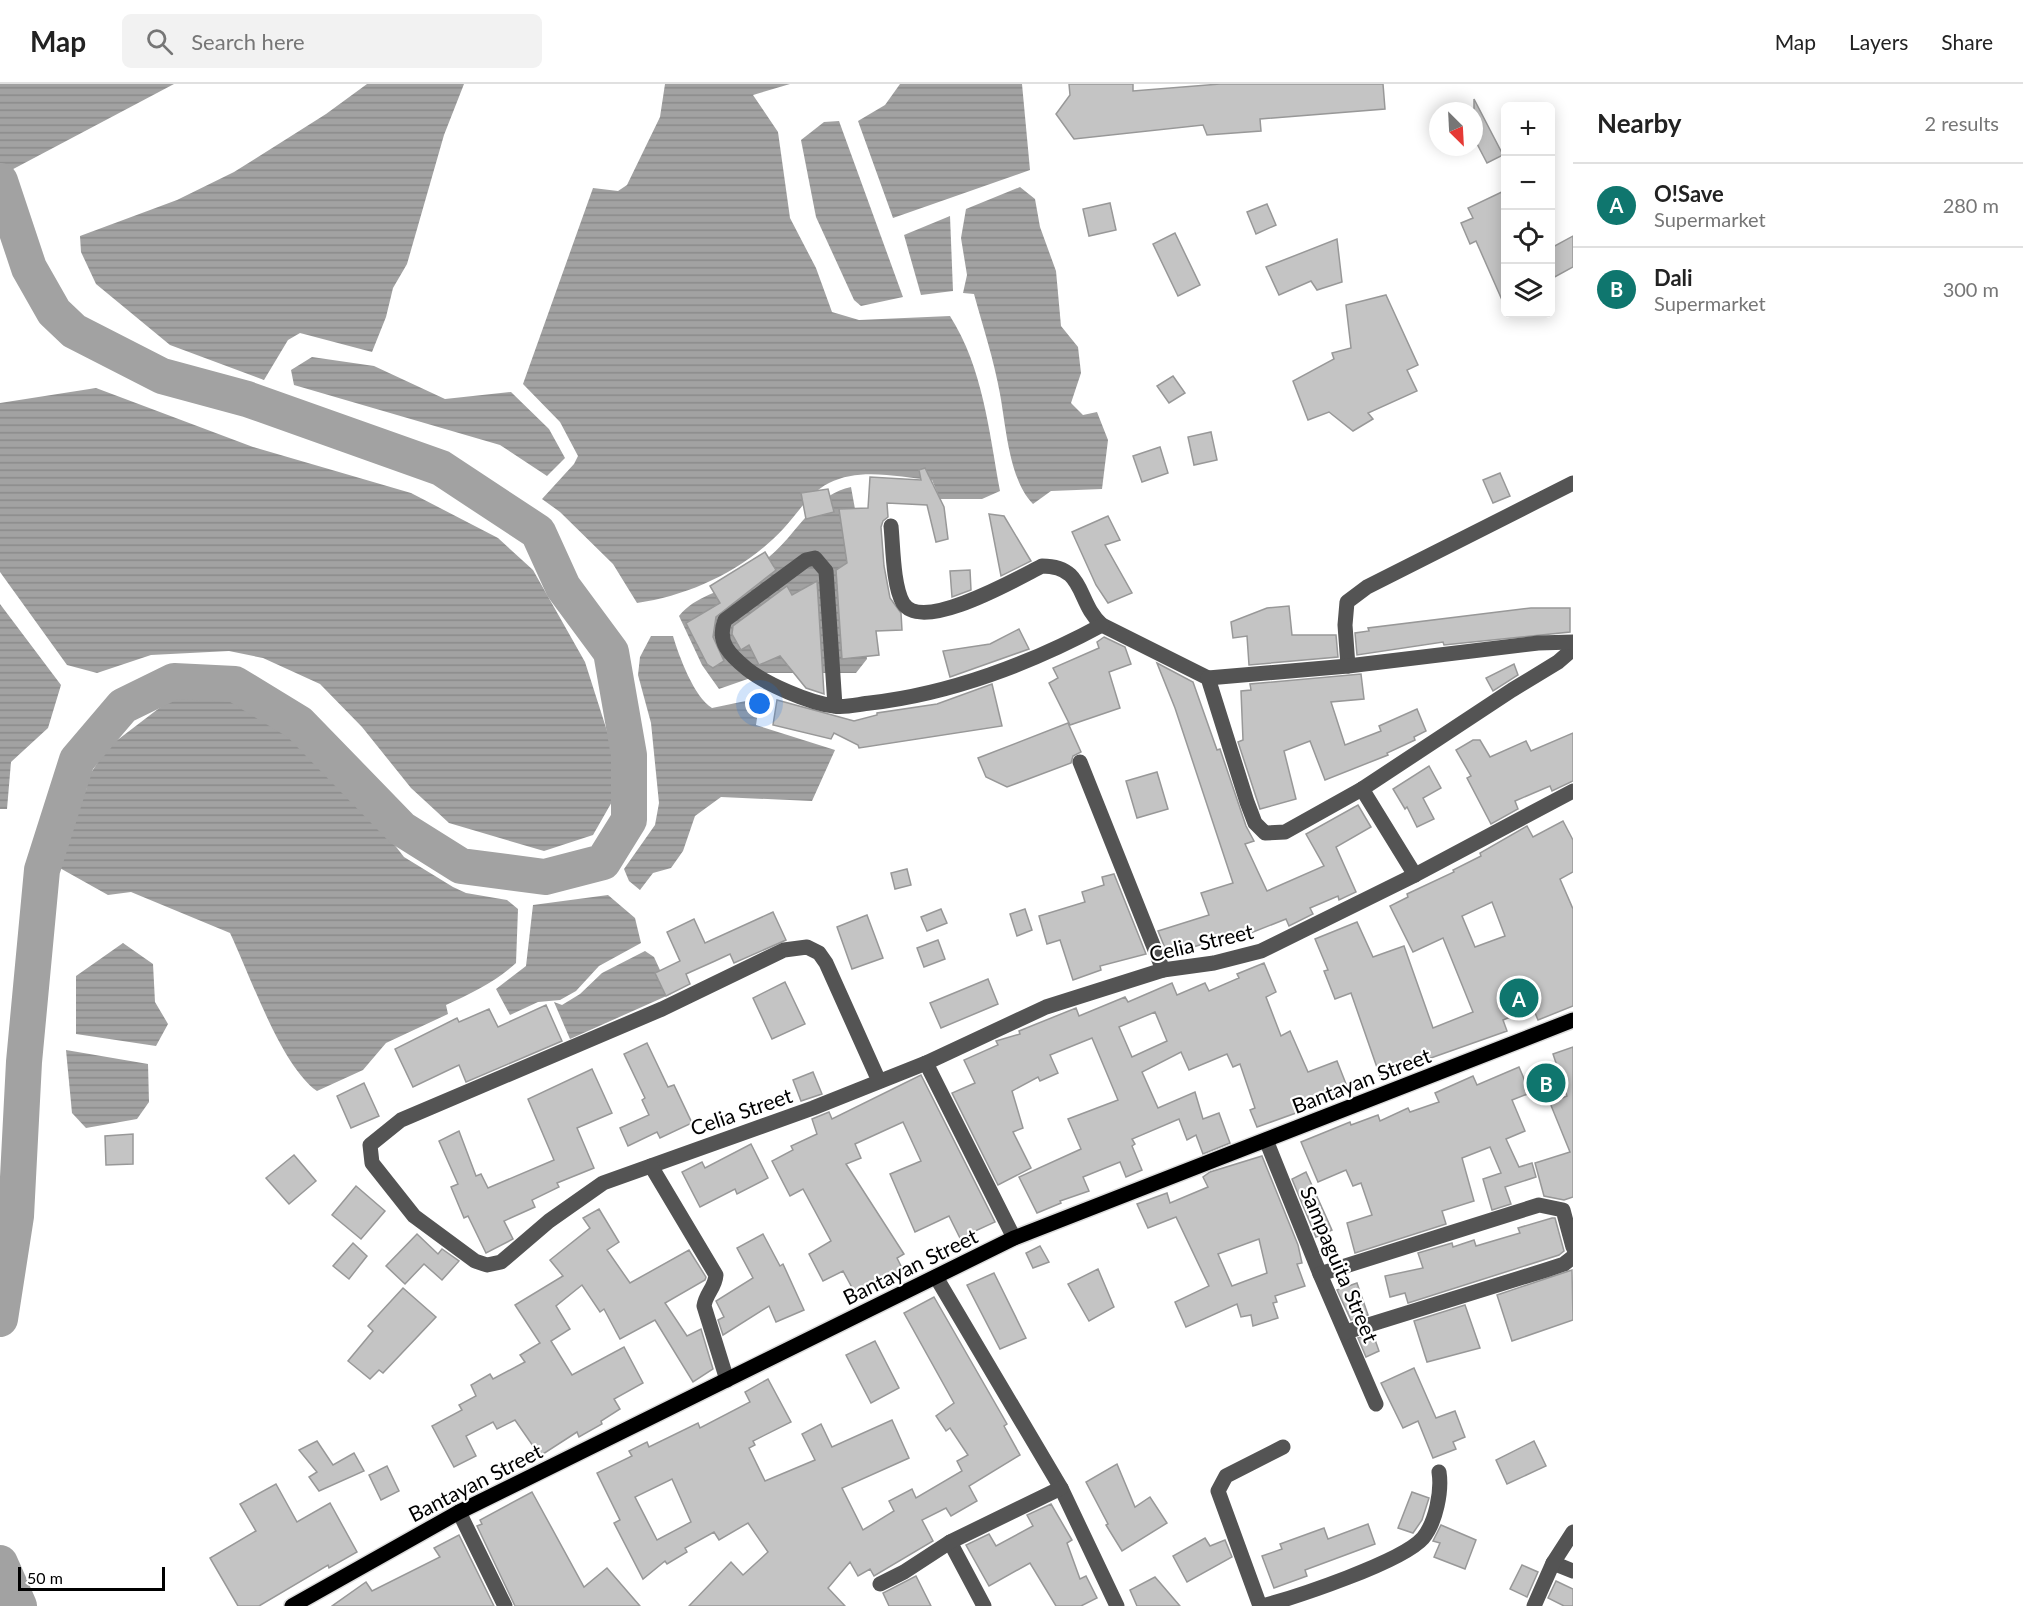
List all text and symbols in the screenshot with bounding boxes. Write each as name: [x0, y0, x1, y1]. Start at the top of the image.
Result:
search box: [122, 14, 542, 68]
text: Map: [30, 24, 86, 58]
icon: search: [143, 25, 176, 58]
text: Search here: [191, 28, 305, 55]
text: Map: [1775, 29, 1816, 54]
text: Layers: [1849, 29, 1908, 54]
text: Share: [1941, 29, 1993, 54]
north arrow: [1429, 102, 1483, 156]
map controls: [1501, 102, 1555, 318]
button: +: [1501, 102, 1555, 156]
text: Nearby: [1597, 107, 1682, 139]
text: 2 results: [1924, 111, 1999, 135]
button: −: [1501, 156, 1555, 210]
text: O!Save: [1654, 180, 1724, 207]
text: A: [1610, 193, 1623, 217]
text: 280 m: [1943, 193, 1999, 217]
text: Supermarket: [1654, 207, 1766, 231]
button: locate: [1501, 210, 1555, 264]
button: layers: [1501, 264, 1555, 318]
text: Dali: [1654, 264, 1693, 291]
text: B: [1610, 277, 1623, 301]
text: 300 m: [1943, 277, 1999, 301]
text: Supermarket: [1654, 291, 1766, 315]
your location: [745, 689, 774, 718]
street label: Celia Street: [1147, 918, 1256, 966]
pin: A: [1500, 976, 1538, 1020]
street label: Bantayan Street: [1288, 1042, 1434, 1118]
pin: B: [1526, 1060, 1566, 1106]
street label: Celia Street: [687, 1082, 796, 1140]
street label: Sampaguita Street: [1296, 1182, 1384, 1346]
street label: Bantayan Street: [839, 1222, 982, 1309]
street label: Bantayan Street: [404, 1437, 546, 1526]
scale bar: [18, 1564, 165, 1592]
text: 50 m: [27, 1568, 63, 1587]

